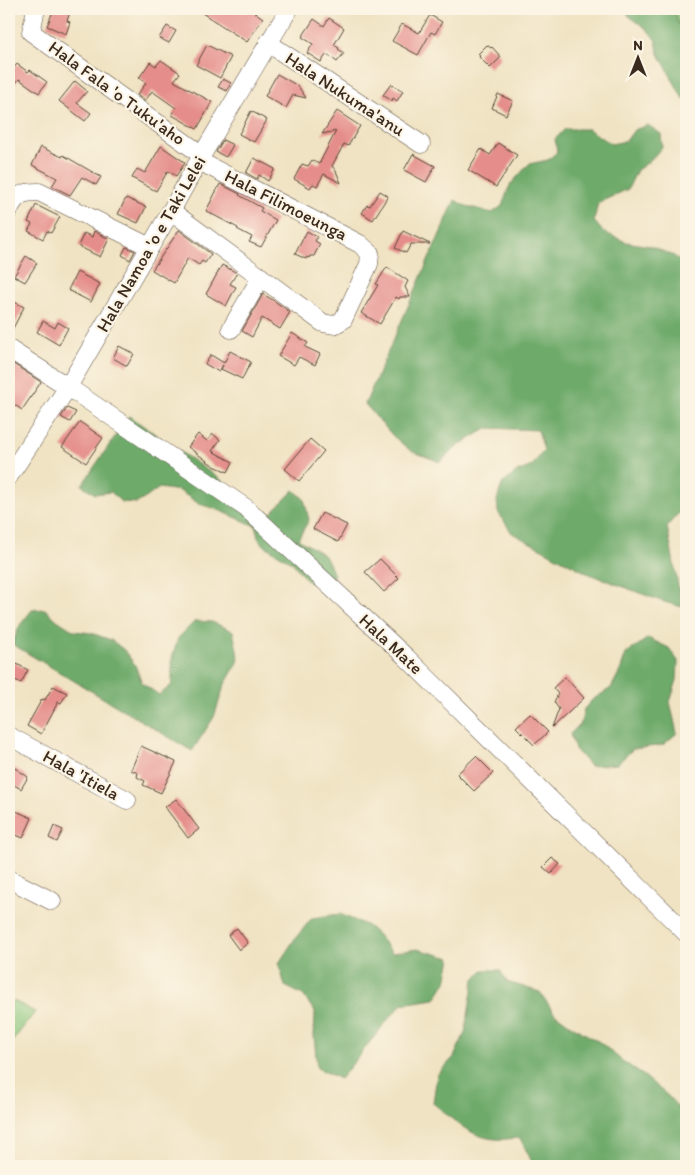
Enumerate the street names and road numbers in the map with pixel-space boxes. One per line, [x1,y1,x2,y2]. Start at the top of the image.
street label: Hala Fala 'o Tuku'aho [44,36,190,150]
street label: Hala Nukuma'anu [281,47,409,141]
street label: Hala Namoa 'o e Taki Lelei [91,152,211,336]
street label: Hala Filimoeunga [221,165,351,245]
street label: Hala Mate [355,609,427,679]
street label: Hala 'Itiela [39,745,123,805]

